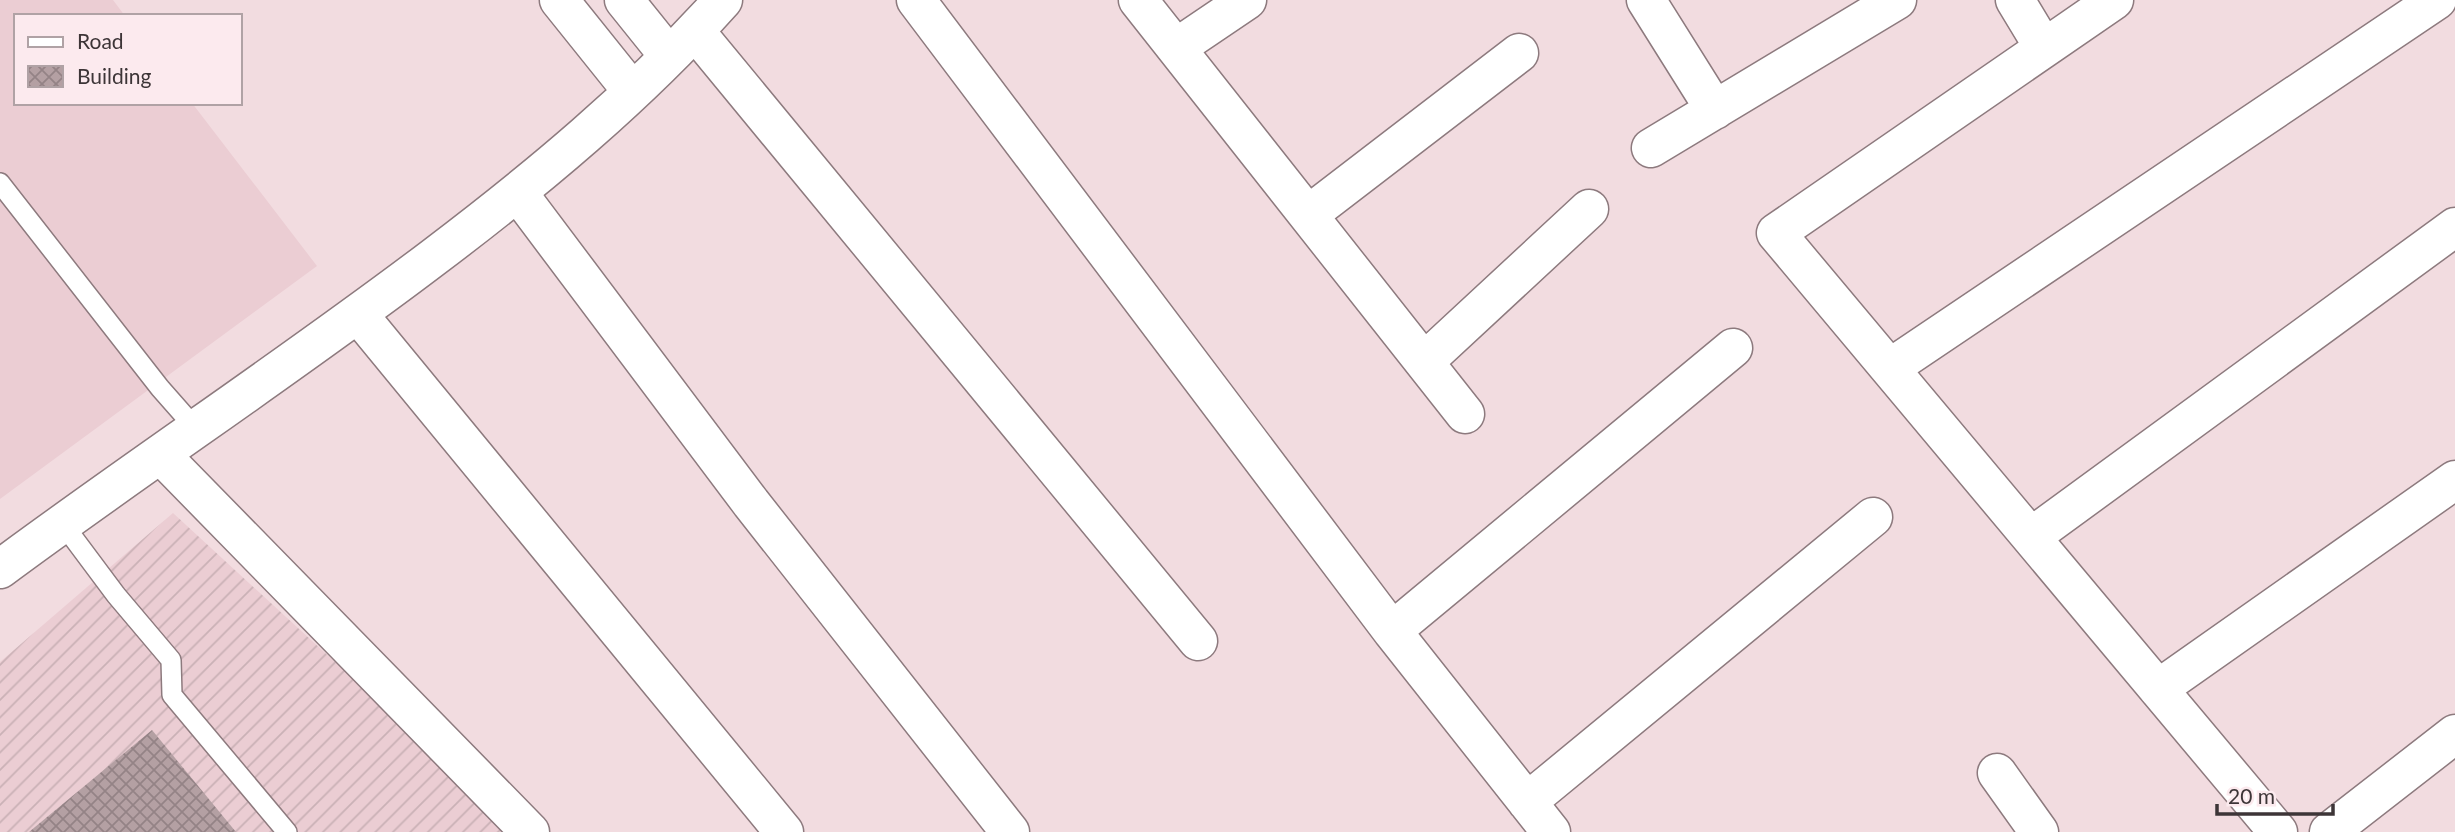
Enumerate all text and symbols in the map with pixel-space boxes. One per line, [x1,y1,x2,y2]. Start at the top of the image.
legend [14,14,242,105]
text: Road [77,28,124,53]
text: Building [77,63,152,88]
scale bar [2217,772,2332,816]
text: 20 m [2228,783,2275,808]

